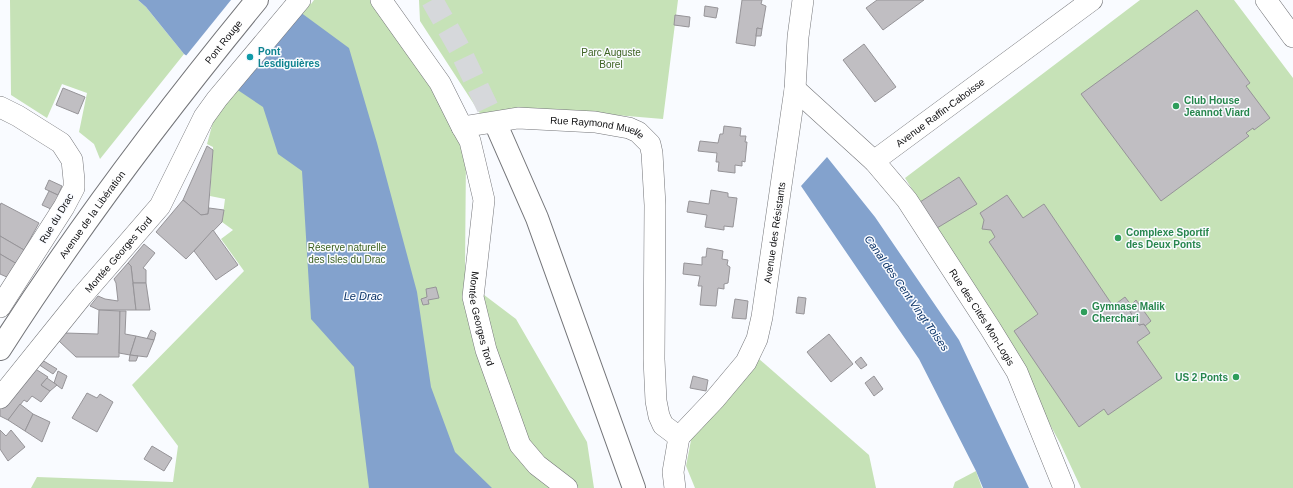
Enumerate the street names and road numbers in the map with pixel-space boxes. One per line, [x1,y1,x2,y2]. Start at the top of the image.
street label: Pont Rouge [203,18,245,66]
street label: Avenue Raffin-Caboisse [894,76,987,149]
street label: Rue Raymond Muelle [550,115,647,141]
street label: Avenue de la Libération [57,169,127,260]
street label: Avenue des Résistants [762,181,787,284]
street label: Rue du Drac [37,191,76,245]
street label: Montée Georges Tord [83,215,154,295]
street label: Rue des Cités Mon-Logis [947,267,1017,367]
street label: Montée Georges Tord [467,271,496,367]

